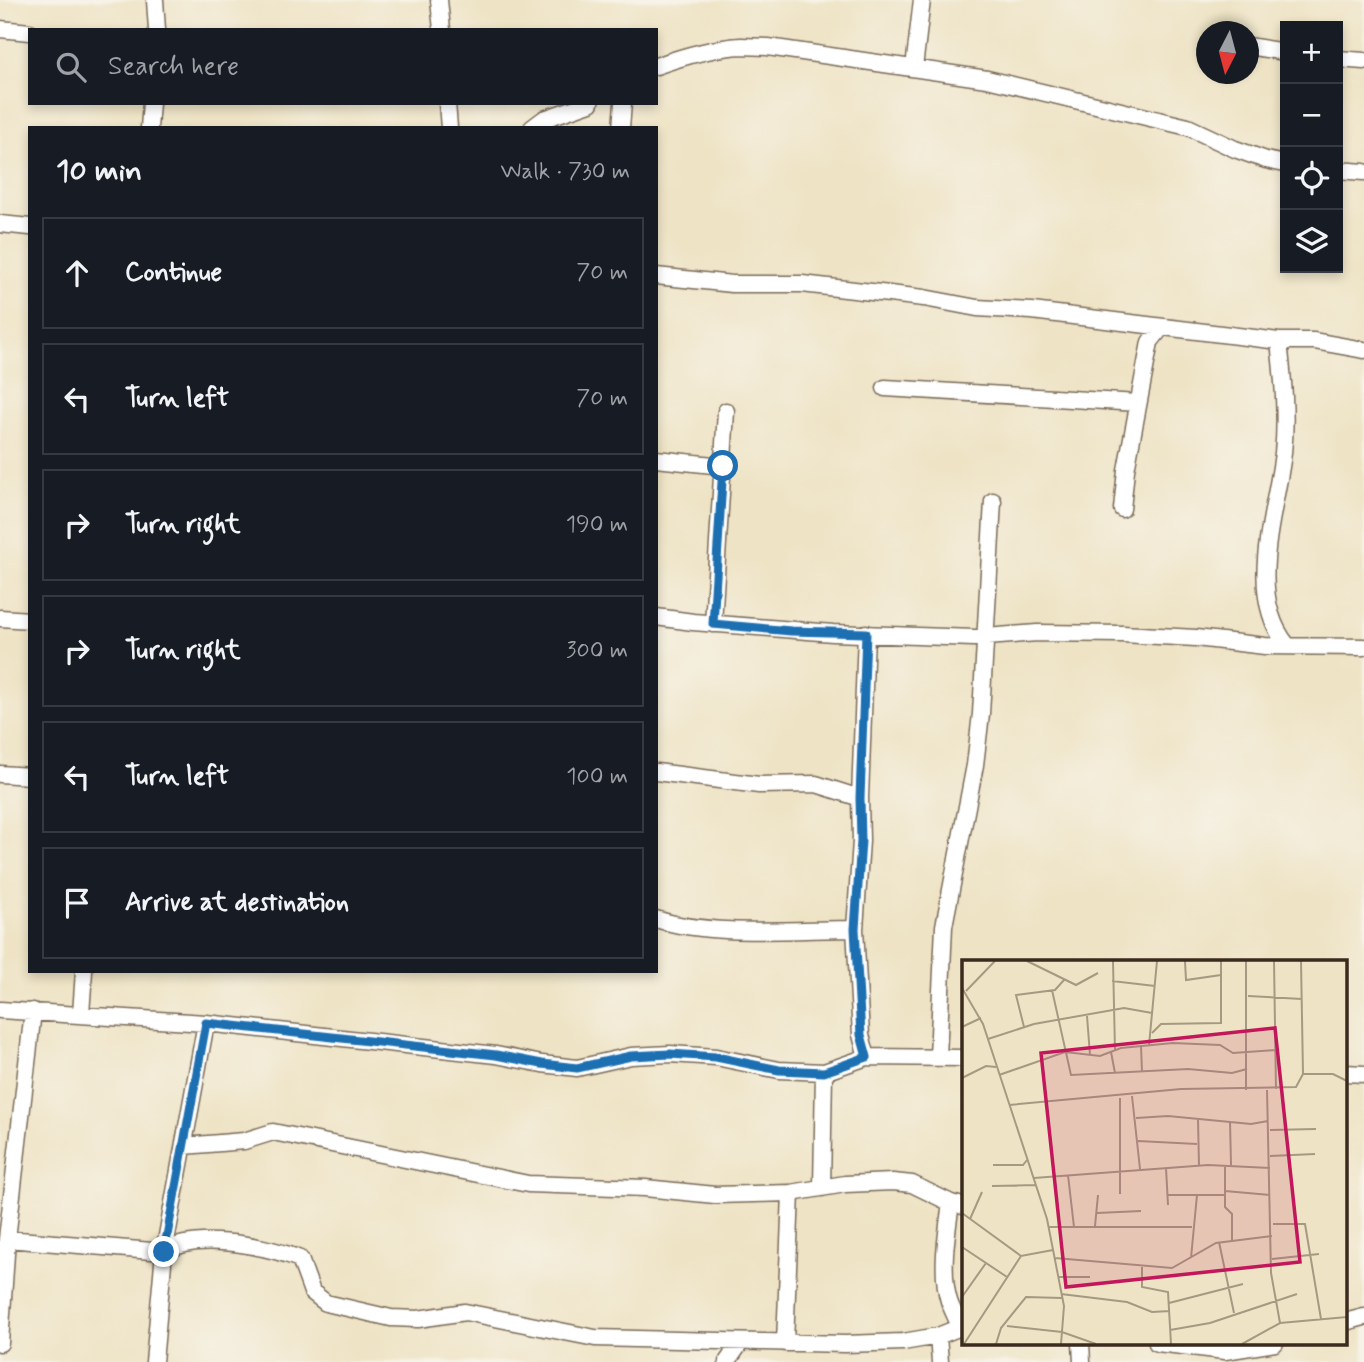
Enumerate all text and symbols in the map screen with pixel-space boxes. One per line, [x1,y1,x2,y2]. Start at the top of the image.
north arrow [1196,21,1259,84]
map controls [1280,21,1343,273]
button: + [1280,21,1343,84]
search box [28,28,658,105]
icon: search [52,48,90,86]
text: Search here [108,50,239,84]
button: − [1280,84,1343,147]
button: locate [1280,147,1343,210]
text: 10 min [56,152,142,191]
text: Walk · 730 m [501,157,630,187]
button: layers [1280,210,1343,273]
icon: ahead [58,254,96,292]
text: Continue [125,256,222,290]
text: 70 m [576,258,628,288]
icon: left [58,380,96,418]
text: Turn left [125,382,229,416]
text: 70 m [576,384,628,414]
route start [707,450,738,481]
icon: right [58,506,96,544]
text: Turn right [125,508,241,542]
text: 190 m [566,510,628,540]
icon: right [58,632,96,670]
text: Turn right [125,634,241,668]
text: 300 m [566,636,628,666]
icon: left [58,758,96,796]
text: Turn left [125,760,229,794]
text: 100 m [566,762,628,792]
icon: arrive [58,884,96,922]
text: Arrive at destination [125,886,349,920]
inset map [962,960,1346,1344]
route end [148,1236,179,1267]

